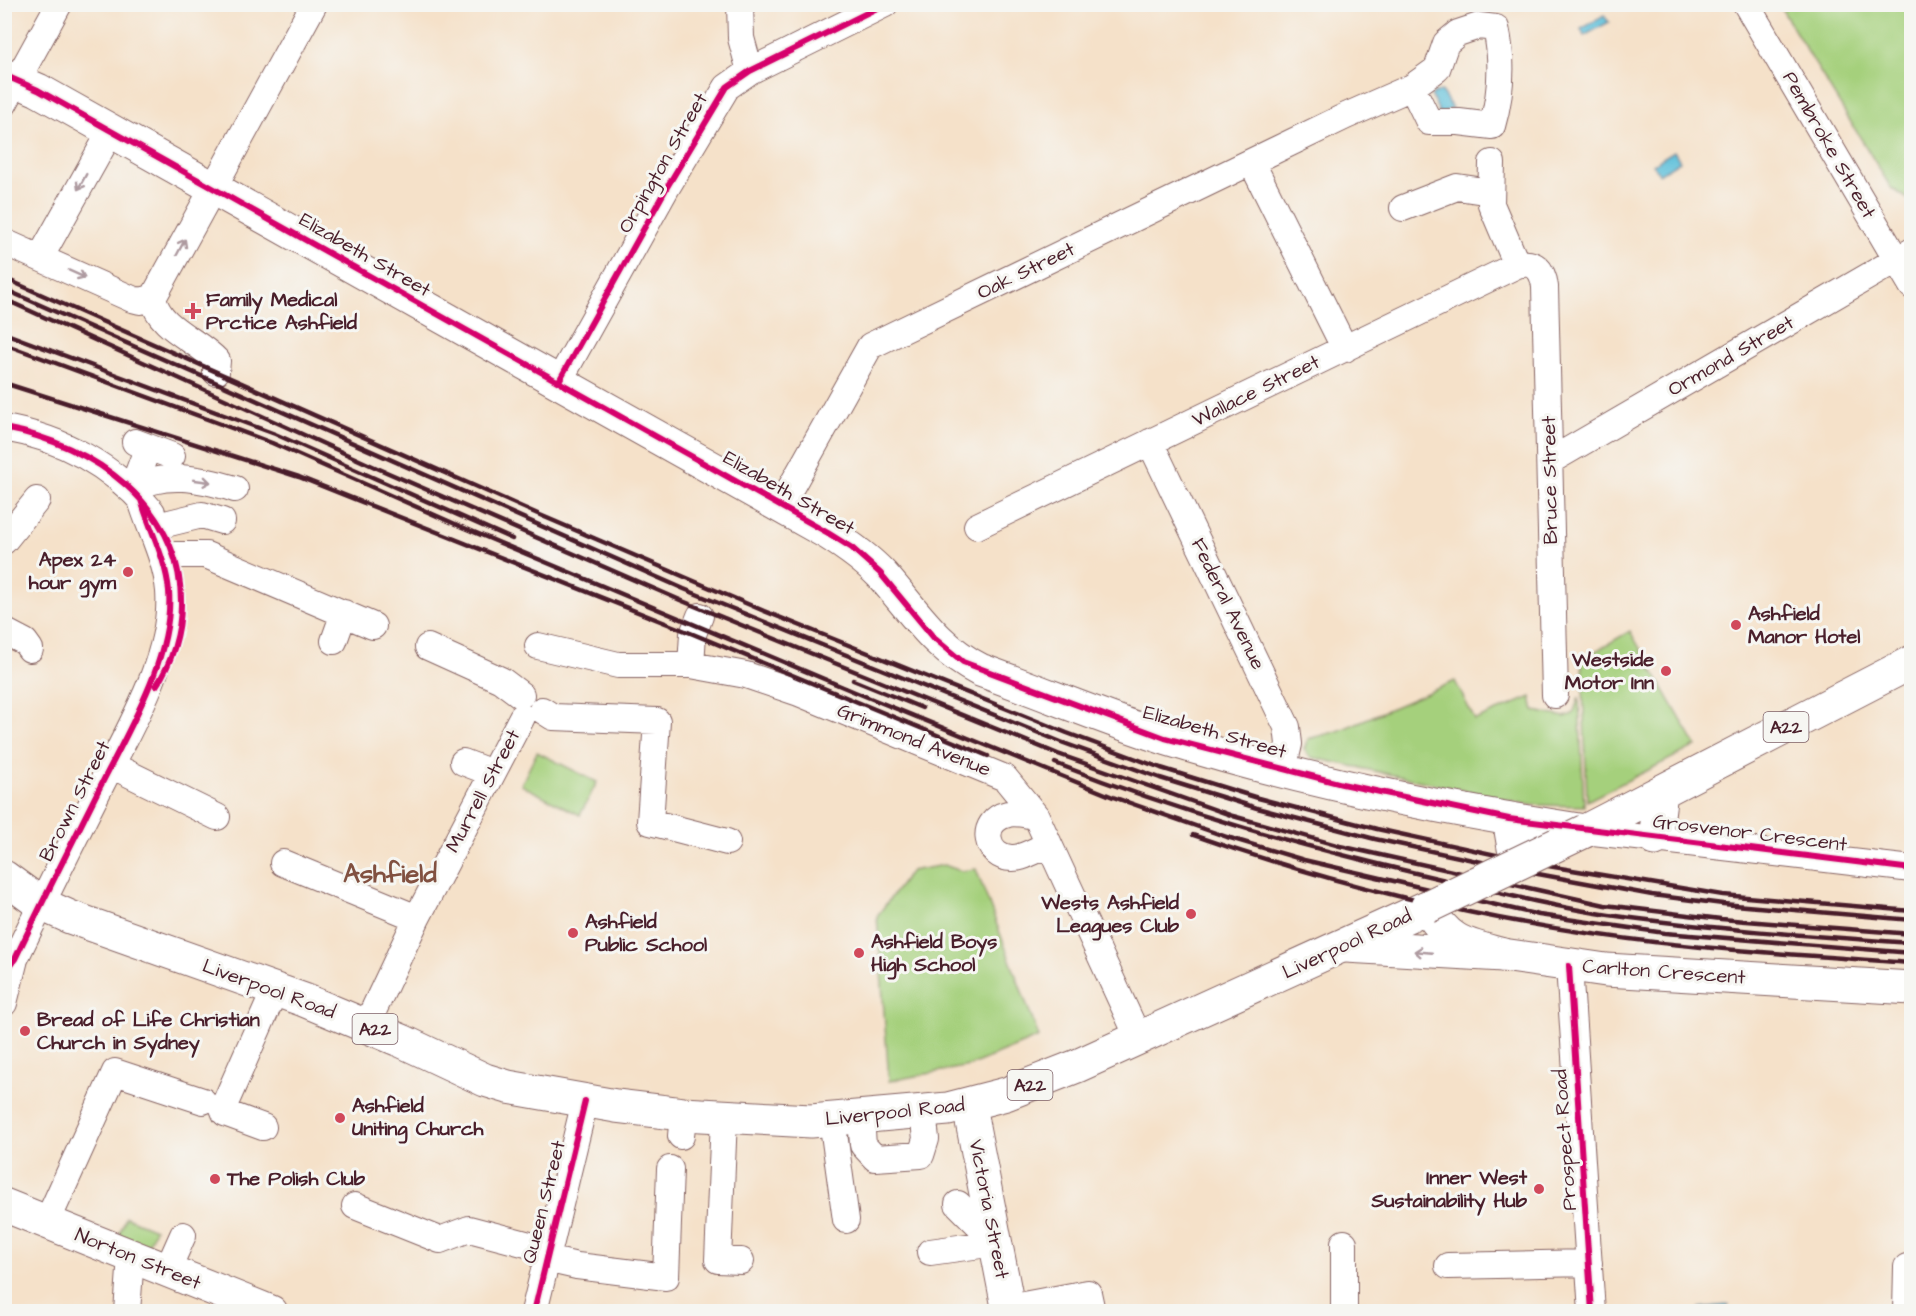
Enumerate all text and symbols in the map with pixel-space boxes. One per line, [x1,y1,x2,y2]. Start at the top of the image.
street label: Pembroke Street [1776,66,1882,224]
street label: Orpington Street [611,88,715,239]
one-way arrow [76,173,88,190]
street label: Elizabeth Street [294,206,436,304]
street label: Oak Street [972,235,1080,307]
one-way arrow [175,239,187,256]
one-way arrow [68,270,86,281]
place label: Family Medical Prctice Ashfield [206,286,358,337]
marker: Family Medical Prctice Ashfield [184,302,202,320]
street label: Ormond Street [1663,309,1799,403]
street label: Wallace Street [1188,348,1324,434]
street label: Bruce Street [1535,415,1565,545]
street label: Elizabeth Street [718,444,860,542]
one-way arrow [191,476,211,487]
street label: Federal Avenue [1184,534,1272,675]
place label: Apex 24 hour gym [29,546,116,598]
marker: Apex 24 hour gym [121,565,135,579]
place label: Ashfield Manor Hotel [1748,600,1860,651]
marker: Ashfield Manor Hotel [1729,618,1743,632]
place label: Westside Motor Inn [1565,646,1654,697]
marker: Westside Motor Inn [1659,664,1673,678]
street label: Grimmond Avenue [833,696,995,784]
street label: Elizabeth Street [1140,698,1290,766]
road number: A22 [1764,712,1808,742]
street label: Murrell Street [439,725,527,857]
street label: Brown Street [32,736,118,866]
street label: Grosvenor Crescent [1651,807,1849,859]
district label: Ashfield [343,856,437,892]
place label: Wests Ashfield Leagues Club [1040,889,1180,941]
street label: Liverpool Road [1278,902,1416,986]
marker: Wests Ashfield Leagues Club [1184,907,1198,921]
place label: Ashfield Public School [585,908,707,959]
marker: Ashfield Public School [566,926,580,940]
place label: Ashfield Boys High School [871,928,997,980]
marker: Ashfield Boys High School [852,946,866,960]
one-way arrow [1414,946,1434,957]
street label: Liverpool Road [199,952,339,1026]
street label: Carlton Crescent [1581,952,1747,992]
place label: Bread of Life Christian Church in Sydney [37,1006,260,1058]
road number: A22 [352,1014,398,1044]
marker: Bread of Life Christian Church in Sydney [18,1024,32,1038]
street label: Prospect Road [1546,1068,1584,1212]
road number: A22 [1008,1070,1052,1100]
street label: Liverpool Road [824,1091,966,1133]
place label: Ashfield Uniting Church [352,1092,485,1144]
marker: Ashfield Uniting Church [333,1111,347,1125]
street label: Victoria Street [962,1137,1016,1281]
street label: Queen Street [515,1138,573,1266]
place label: Inner West Sustainability Hub [1370,1164,1528,1216]
place label: The Polish Club [226,1165,366,1193]
marker: The Polish Club [208,1172,222,1186]
marker: Inner West Sustainability Hub [1532,1182,1546,1196]
street label: Norton Street [71,1221,205,1297]

